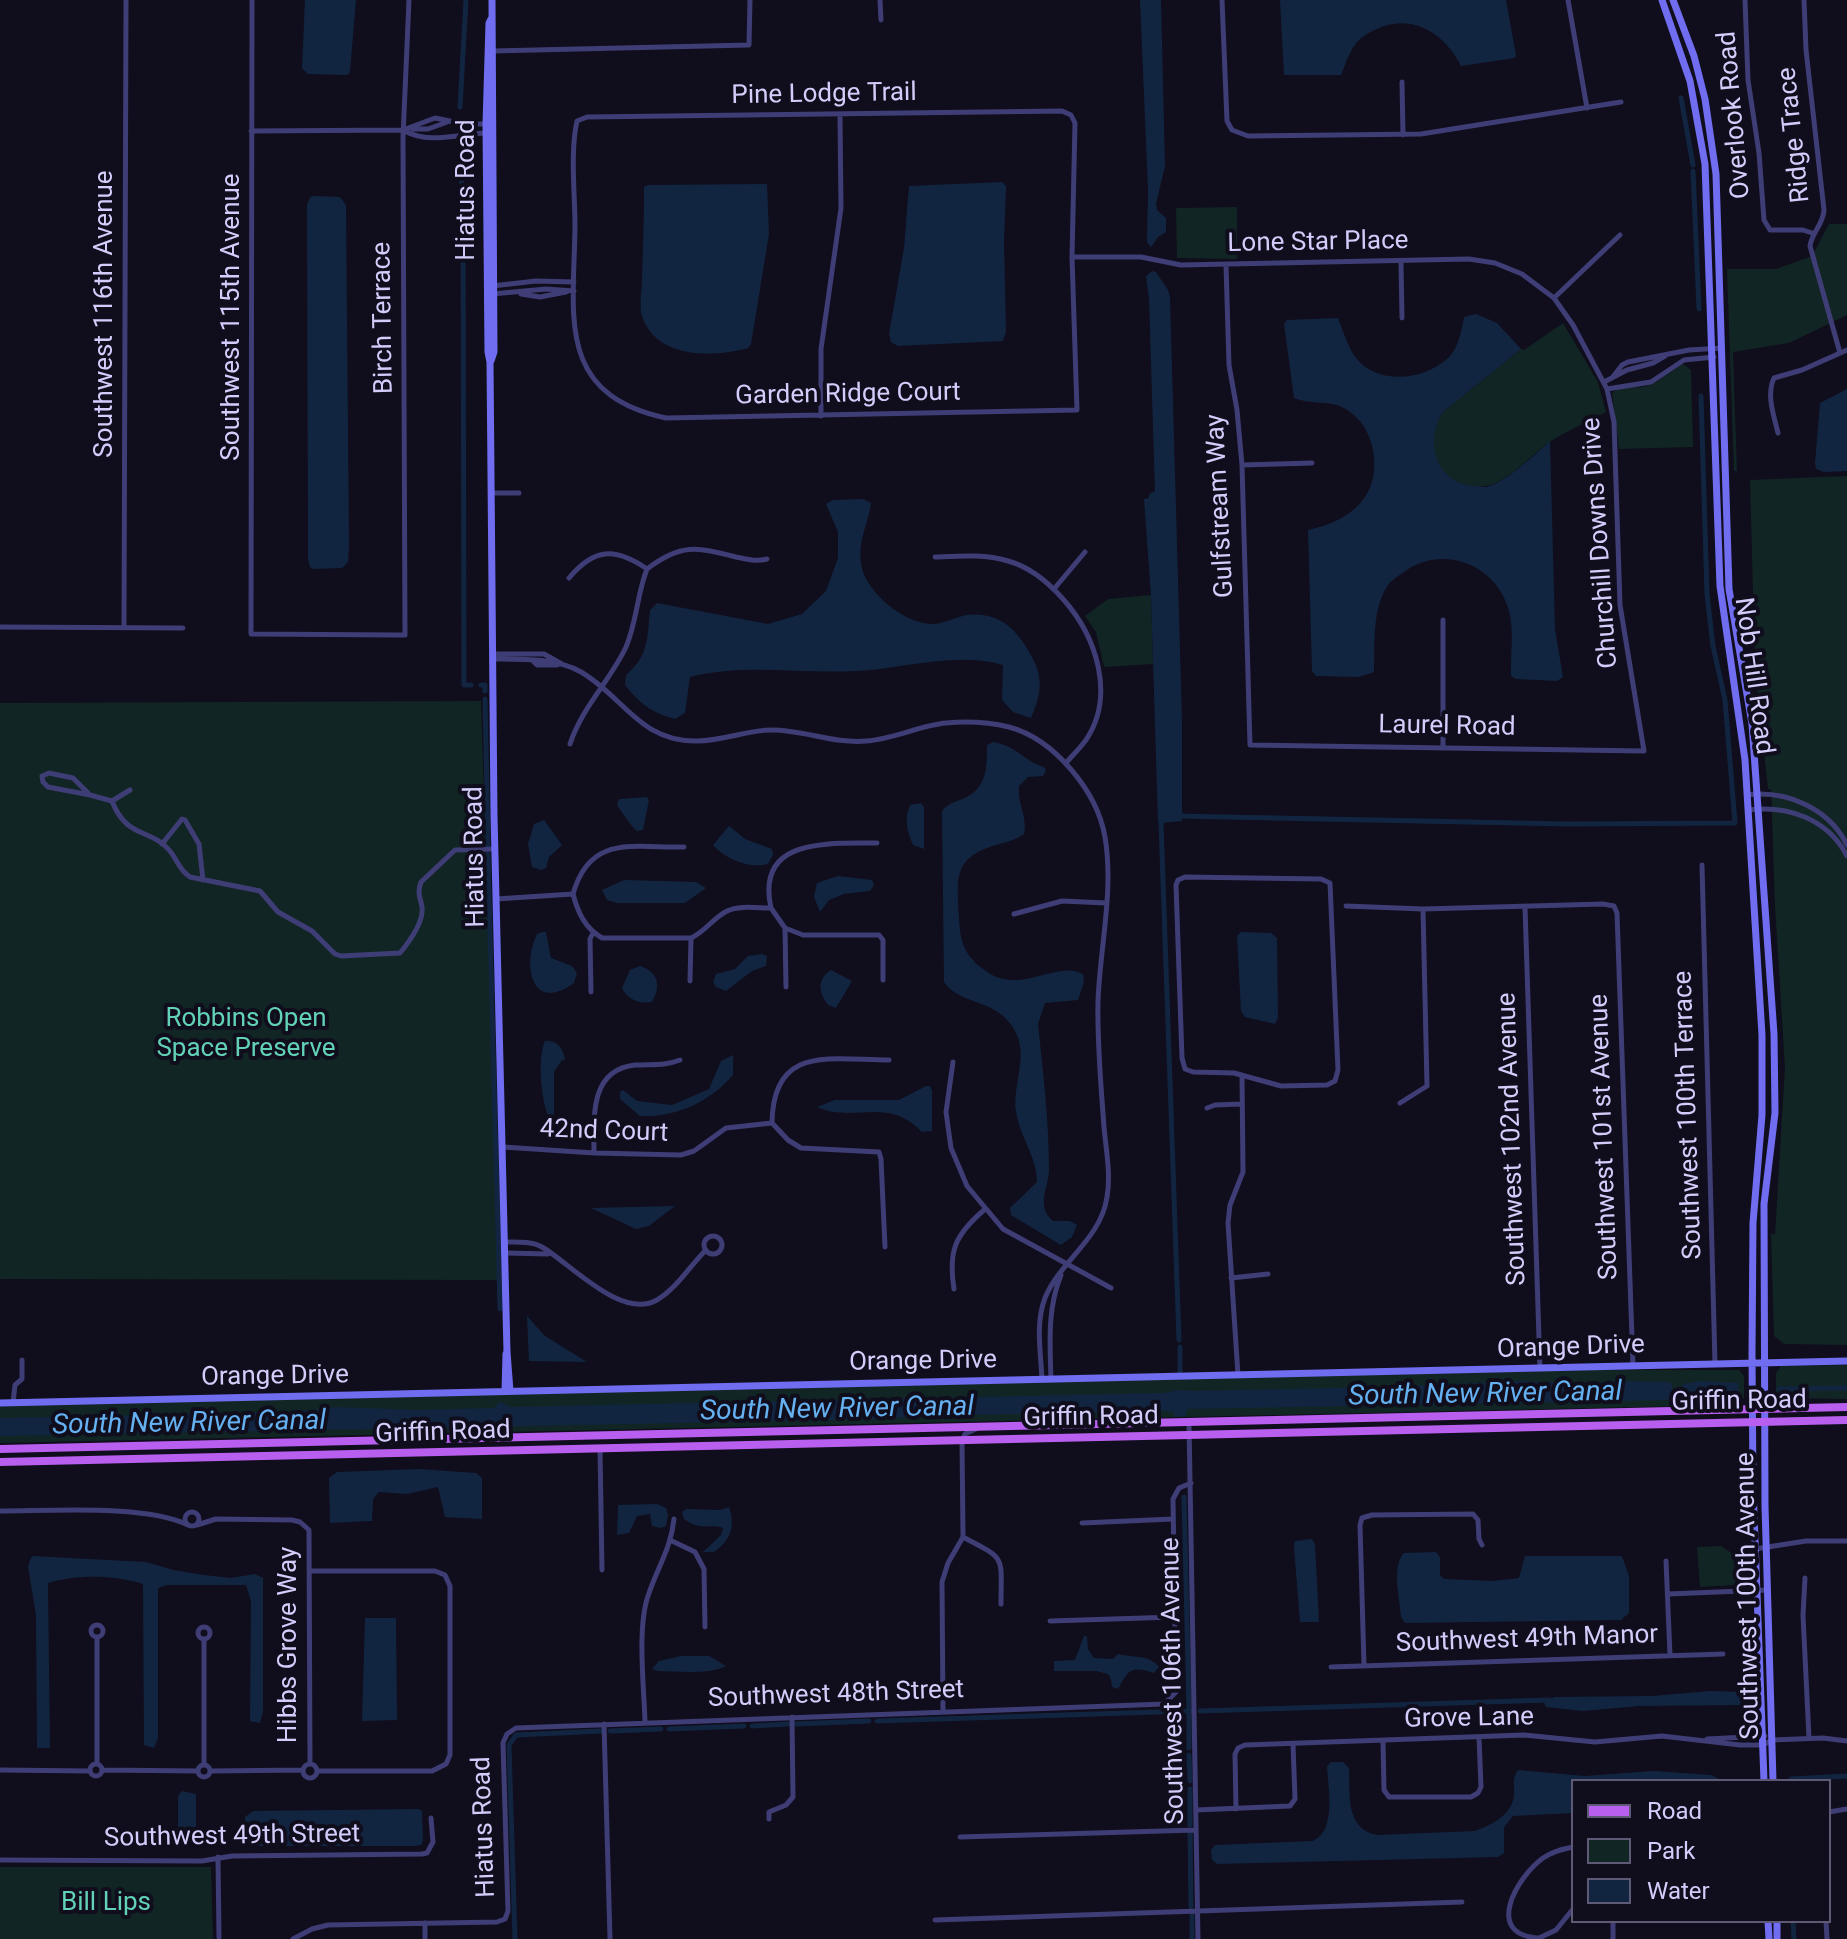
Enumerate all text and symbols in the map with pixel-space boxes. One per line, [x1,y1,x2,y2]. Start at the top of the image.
street label: Overlook Road [1712,30,1758,200]
street label: Ridge Trace [1772,66,1818,204]
street label: Pine Lodge Trail [731,78,917,112]
street label: Hiatus Road [451,119,483,261]
street label: Southwest 116th Avenue [89,170,121,458]
street label: Southwest 115th Avenue [216,173,248,461]
street label: Lone Star Place [1227,226,1409,260]
street label: Birch Terrace [367,242,401,394]
street label: Garden Ridge Court [735,377,961,413]
street label: Gulfstream Way [1201,413,1241,599]
street label: Churchill Downs Drive [1577,416,1625,670]
street label: Nob Hill Road [1727,596,1779,756]
street label: Laurel Road [1378,710,1516,744]
street label: Hiatus Road [459,786,493,928]
street label: Southwest 100th Terrace [1668,970,1710,1260]
street label: Southwest 102nd Avenue [1492,992,1534,1286]
street label: Southwest 101st Avenue [1584,993,1626,1281]
park label: Robbins Open Space Preserve [156,1003,336,1064]
street label: 42nd Court [539,1114,669,1150]
street label: Orange Drive [1497,1330,1645,1366]
street label: Orange Drive [849,1345,997,1379]
street label: Orange Drive [201,1360,349,1394]
water label: South New River Canal [1348,1376,1622,1414]
street label: Griffin Road [1671,1385,1807,1419]
water label: South New River Canal [700,1391,974,1429]
street label: Griffin Road [1023,1401,1159,1435]
water label: South New River Canal [52,1405,326,1443]
street label: Griffin Road [375,1415,511,1451]
street label: Southwest 100th Avenue [1731,1452,1767,1740]
street label: Southwest 106th Avenue [1156,1537,1192,1825]
street label: Hibbs Grove Way [273,1547,305,1743]
street label: Southwest 49th Manor [1395,1620,1659,1660]
street label: Southwest 48th Street [707,1675,965,1715]
street label: Grove Lane [1404,1702,1534,1736]
street label: Hiatus Road [467,1756,503,1898]
legend [1571,1779,1831,1923]
text: Road [1647,1797,1702,1825]
street label: Southwest 49th Street [104,1819,360,1855]
text: Park [1647,1837,1695,1865]
text: Water [1647,1877,1710,1905]
park label: Bill Lips [61,1887,151,1919]

